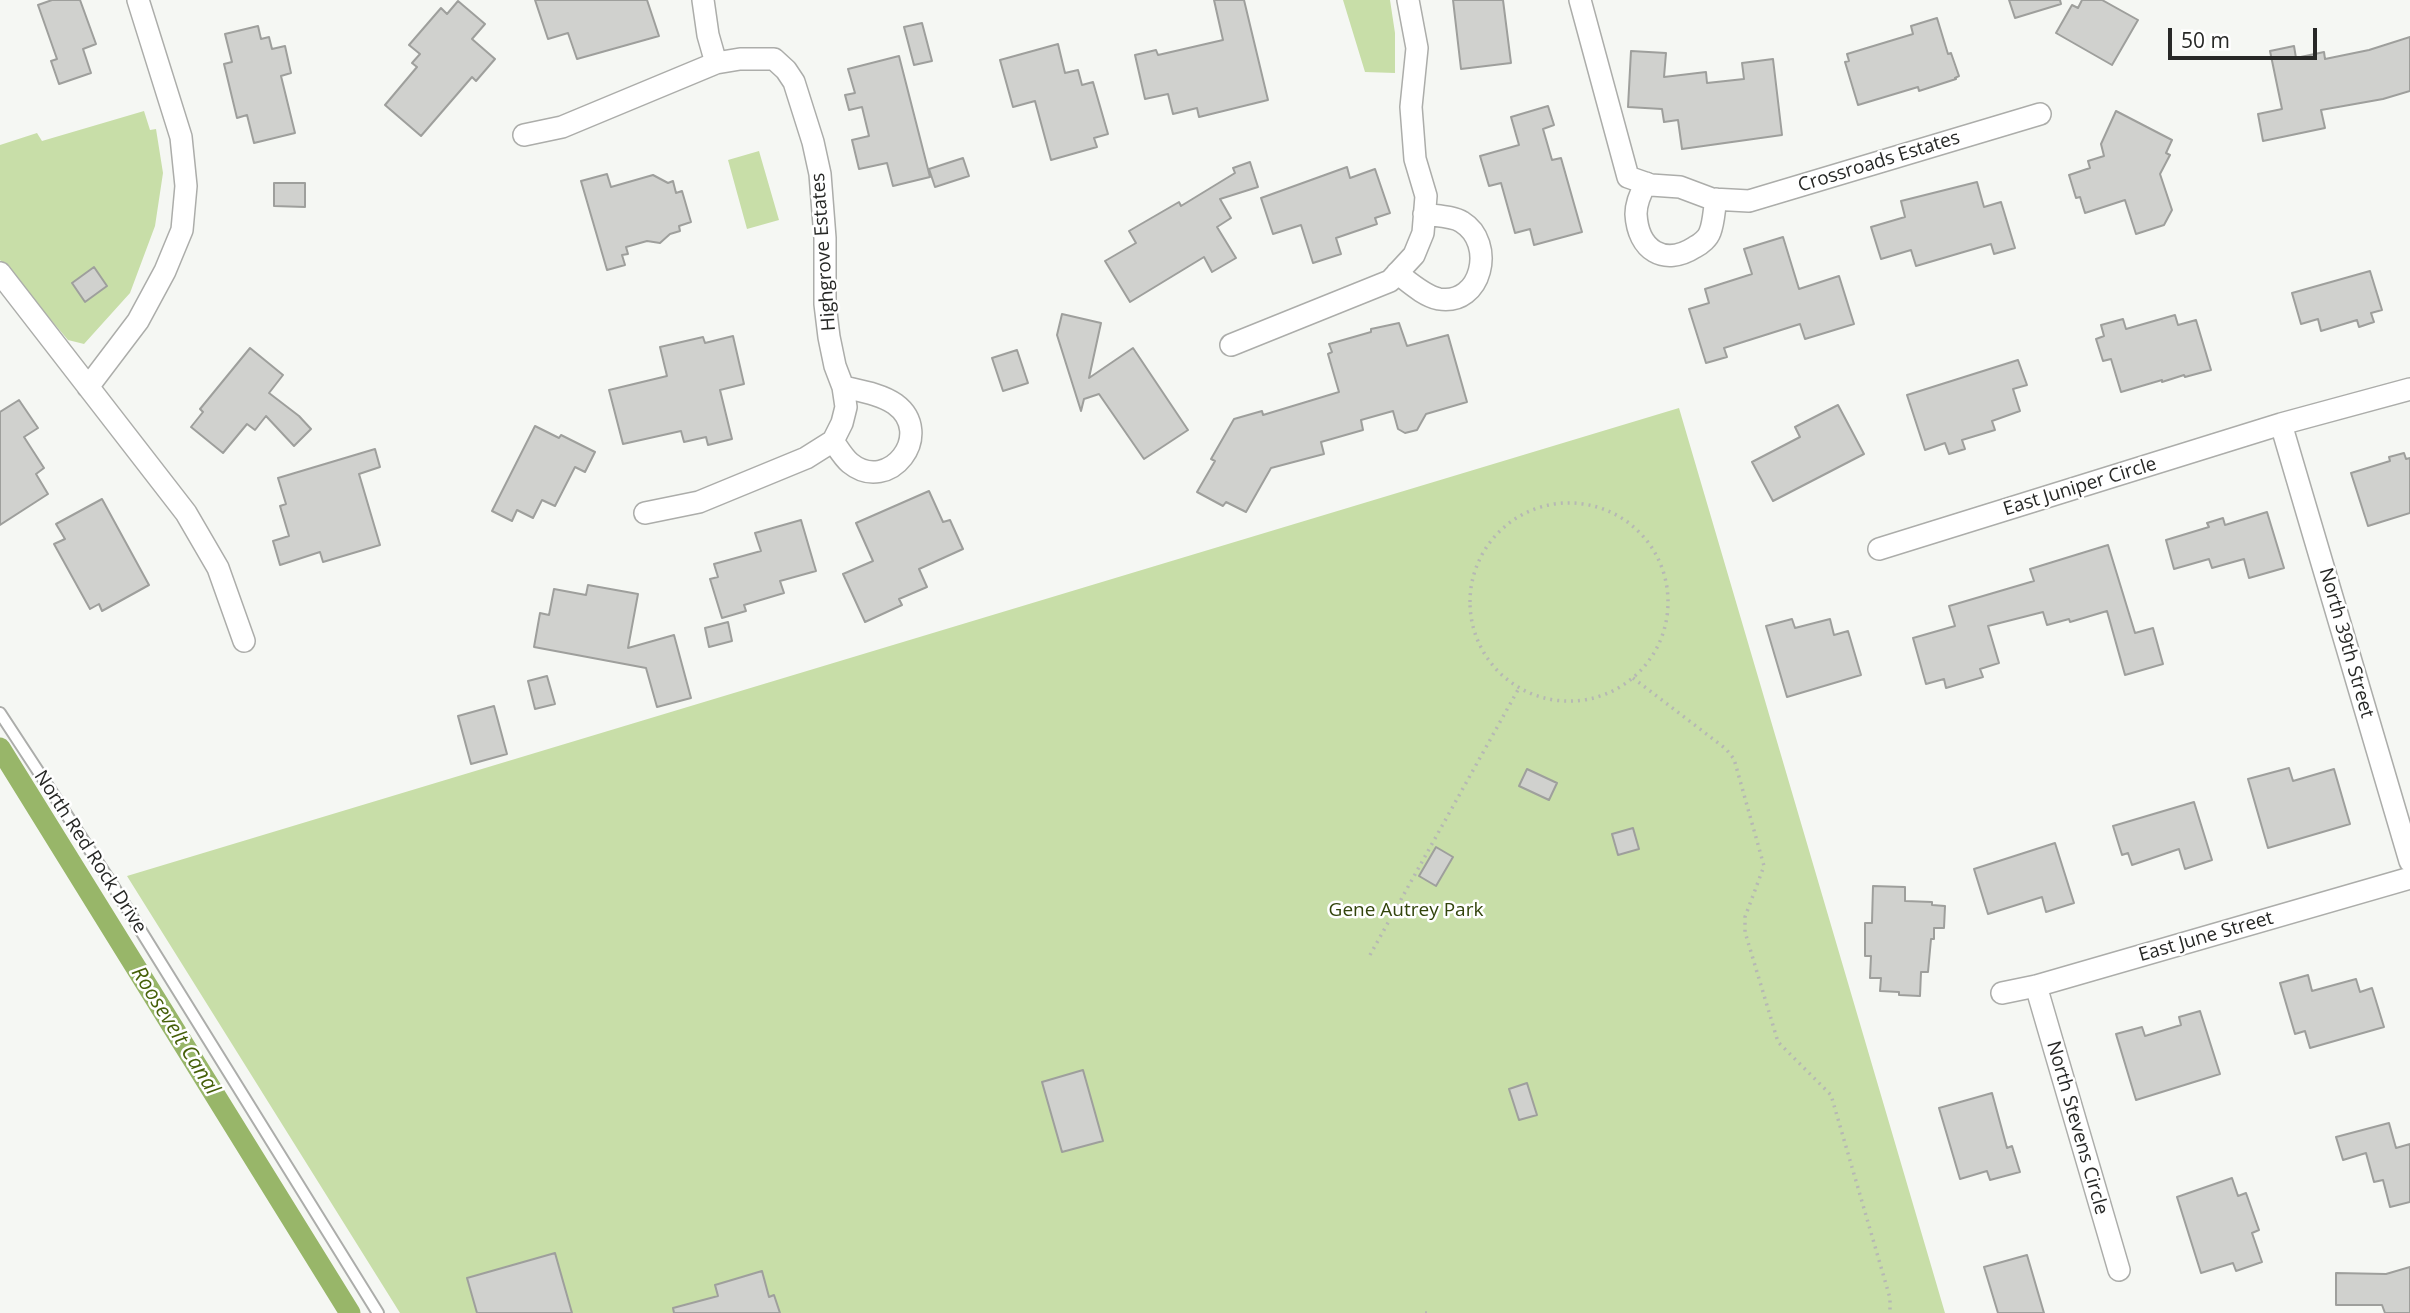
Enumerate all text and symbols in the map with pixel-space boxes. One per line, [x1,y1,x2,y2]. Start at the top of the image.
scale bar [2172,14,2321,58]
text: 50 m [2181,26,2230,54]
street label: Crossroads Estates [1795,127,1963,197]
street label: Highgrove Estates [807,172,841,332]
street label: East Juniper Circle [2001,453,2159,521]
street label: North 39th Street [2314,565,2378,721]
street label: North Red Rock Drive [29,766,151,938]
park label: Gene Autrey Park [1329,900,1483,922]
street label: East June Street [2136,907,2276,967]
water label: Roosevelt Canal [126,962,224,1100]
street label: North Stevens Circle [2041,1039,2113,1217]

